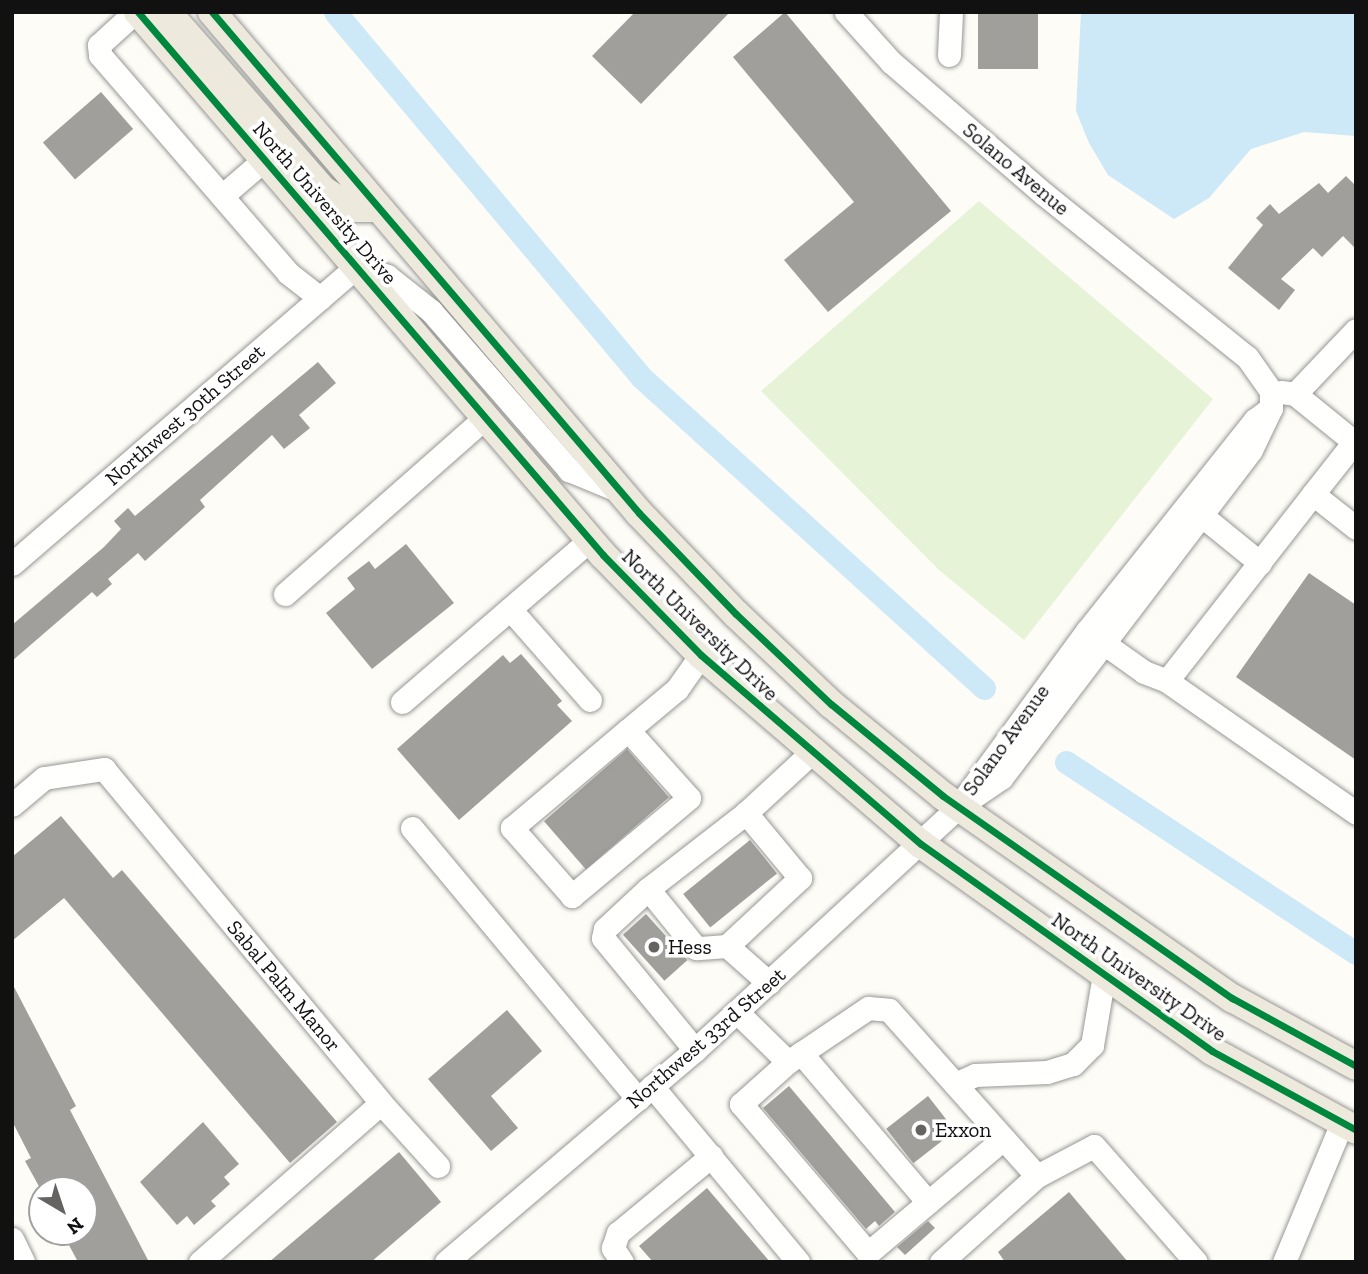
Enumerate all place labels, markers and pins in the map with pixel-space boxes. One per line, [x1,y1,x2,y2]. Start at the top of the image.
place label: Hess [668,934,712,960]
marker: Hess [646,939,662,955]
place label: Exxon [935,1117,991,1143]
marker: Exxon [913,1122,929,1138]

